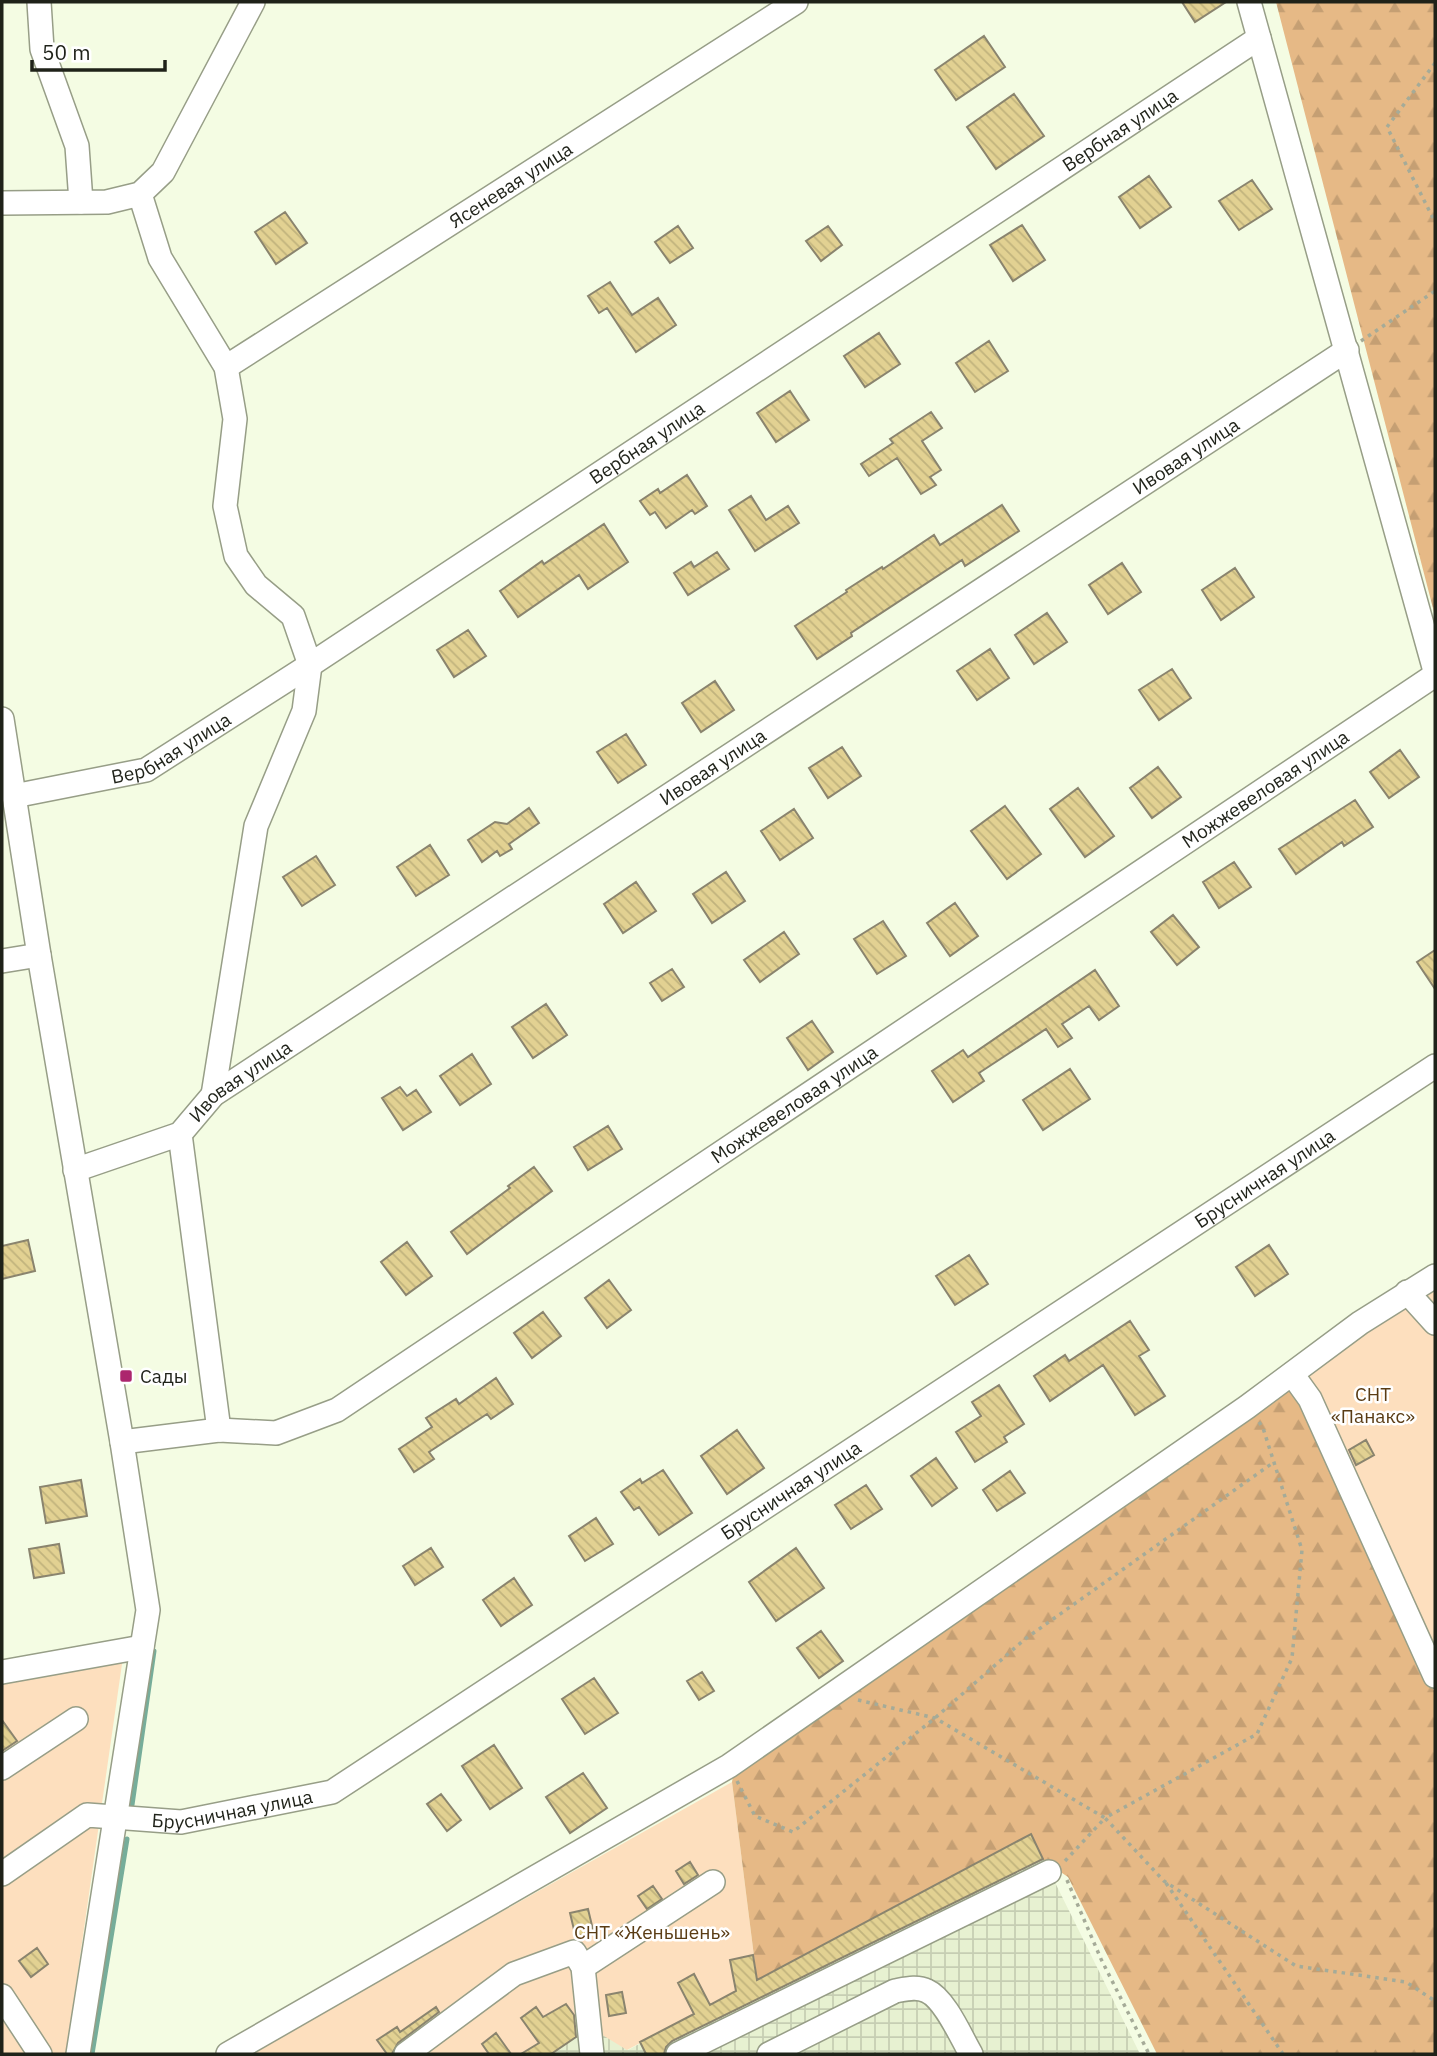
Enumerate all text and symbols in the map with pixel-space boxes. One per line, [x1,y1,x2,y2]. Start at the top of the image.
scale bar [32,28,164,72]
text: 50 m [42,38,91,66]
street label: Вербная улица [1058,83,1182,177]
street label: Ясеневая улица [445,136,577,233]
street label: Вербная улица [585,396,709,489]
street label: Ивовая улица [1128,412,1244,500]
street label: Вербная улица [109,707,235,789]
street label: Ивовая улица [655,723,771,810]
street label: Можжевеловая улица [1177,724,1353,853]
street label: Ивовая улица [184,1035,296,1127]
street label: Можжевеловая улица [706,1040,882,1168]
street label: Брусничная улица [1190,1123,1339,1233]
place label: Сады [140,1364,187,1388]
marker: Сады [118,1368,134,1384]
park label: СНТ «Панакс» [1331,1382,1415,1428]
street label: Брусничная улица [716,1435,866,1545]
street label: Брусничная улица [151,1784,315,1834]
park label: СНТ «Женьшень» [574,1920,730,1944]

